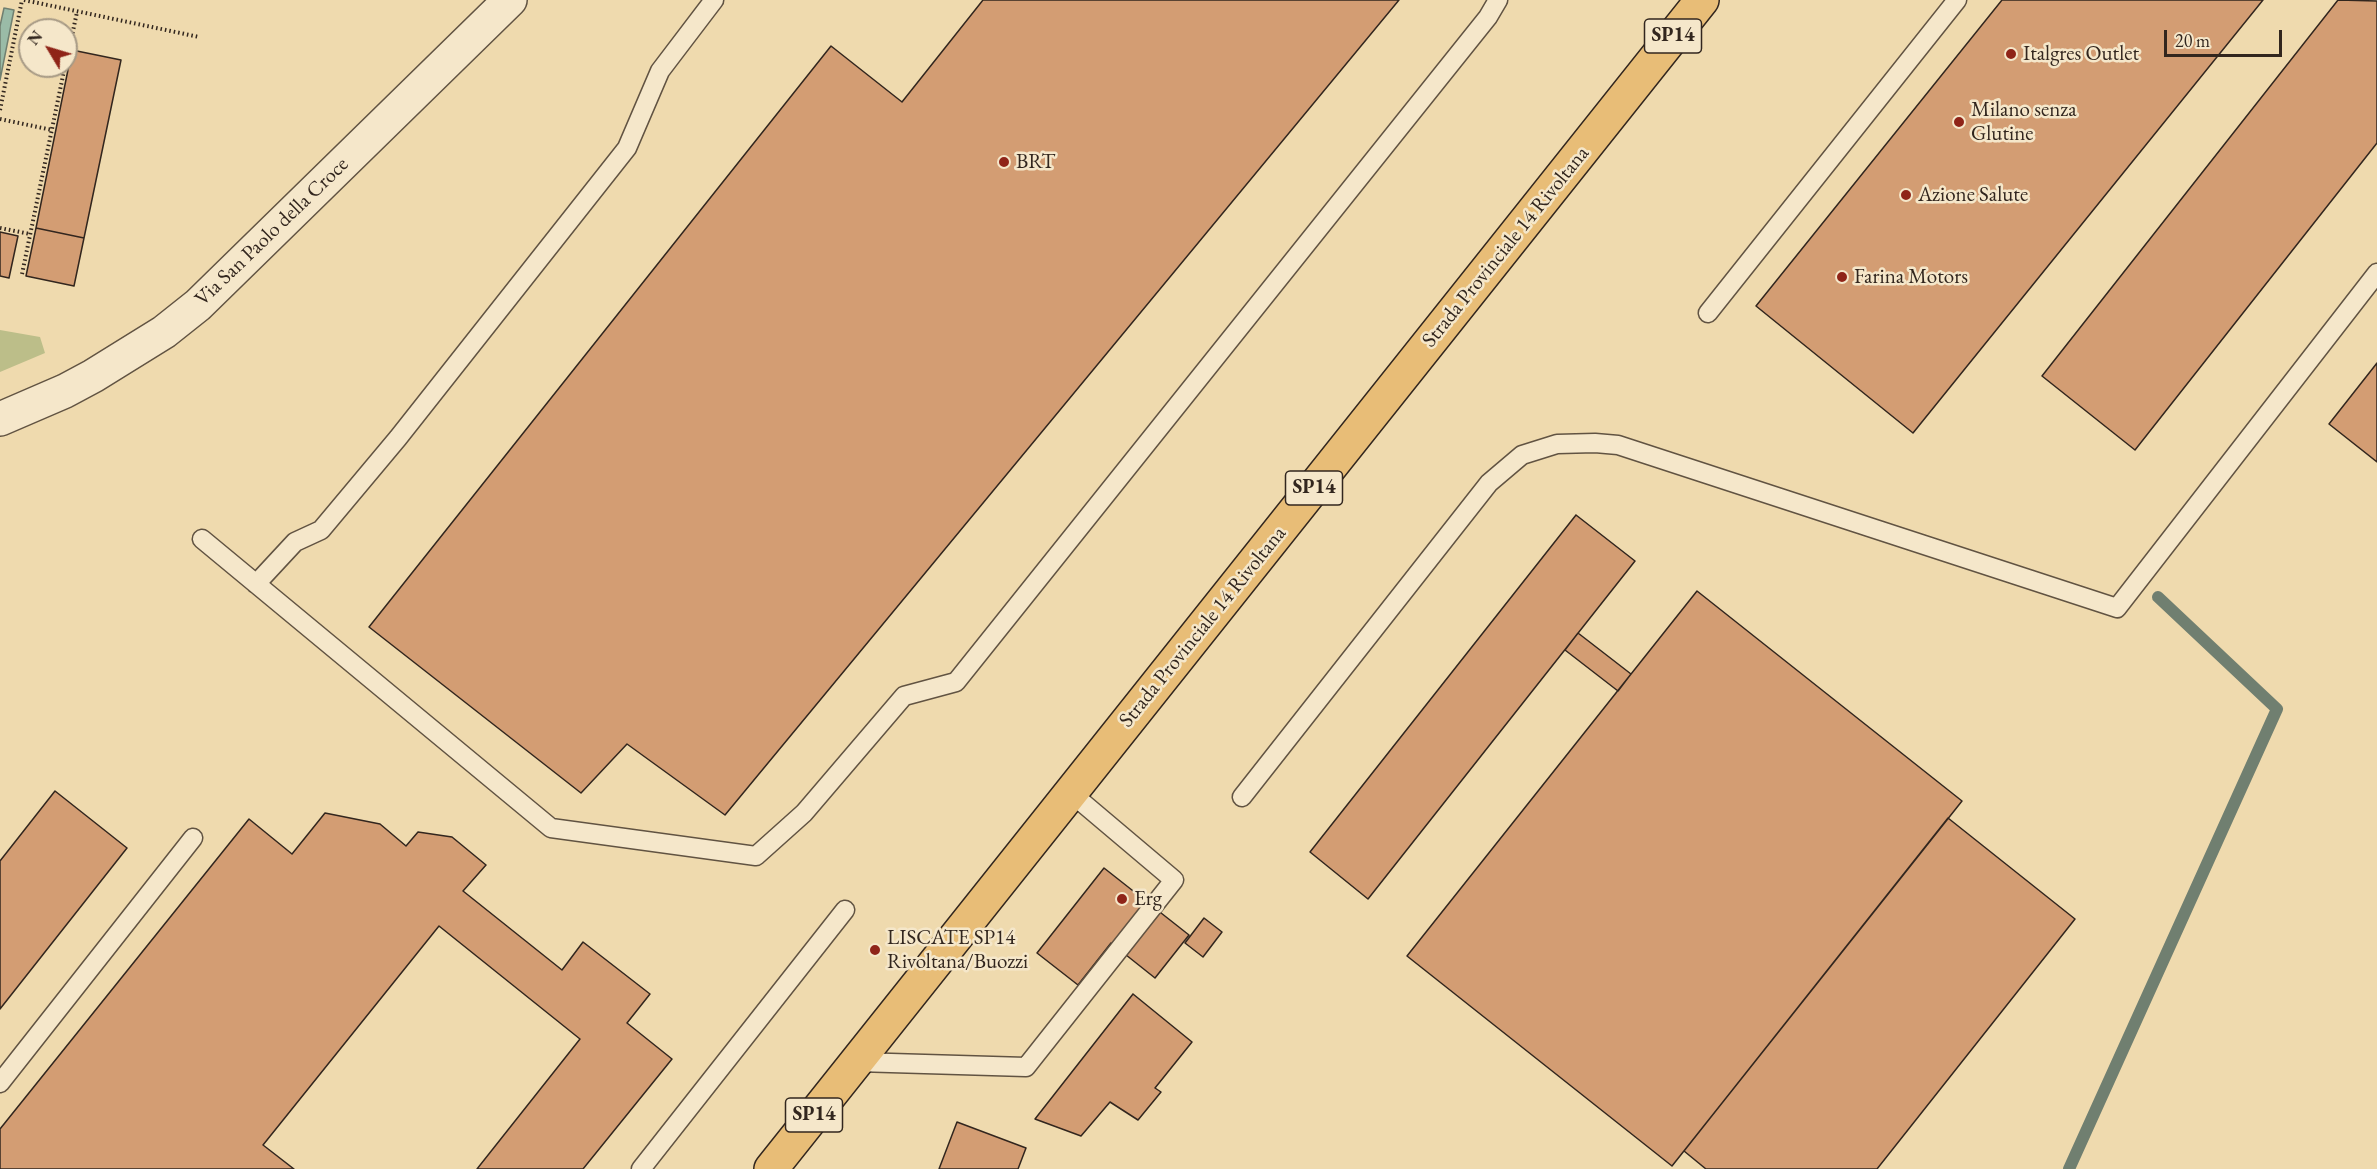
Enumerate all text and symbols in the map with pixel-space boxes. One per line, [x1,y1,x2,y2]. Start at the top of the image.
north arrow [18,18,78,78]
scale bar [2167,18,2286,56]
road number: SP14 [1644,19,1702,53]
text: N [23,26,47,49]
text: 20 m [2175,29,2210,52]
place label: Italgres Outlet [2023,41,2139,67]
marker: Italgres Outlet [2004,47,2018,61]
place label: Milano senza Glutine [1971,97,2077,147]
marker: Milano senza Glutine [1952,115,1966,129]
street label: Strada Provinciale 14 Rivoltana [1417,141,1595,353]
place label: BRT [1016,149,1055,175]
street label: Via San Paolo della Croce [190,152,354,312]
marker: BRT [997,155,1011,169]
place label: Azione Salute [1918,182,2028,208]
marker: Azione Salute [1899,188,1913,202]
place label: Farina Motors [1854,264,1968,290]
marker: Farina Motors [1835,270,1849,284]
road number: SP14 [1286,471,1342,505]
street label: Strada Provinciale 14 Rivoltana [1114,521,1292,733]
place label: Erg [1134,886,1162,912]
marker: Erg [1115,892,1129,906]
place label: LISCATE SP14 Rivoltana/Buozzi [887,925,1028,975]
marker: LISCATE SP14 Rivoltana/Buozzi [868,943,882,957]
road number: SP14 [786,1098,842,1132]

